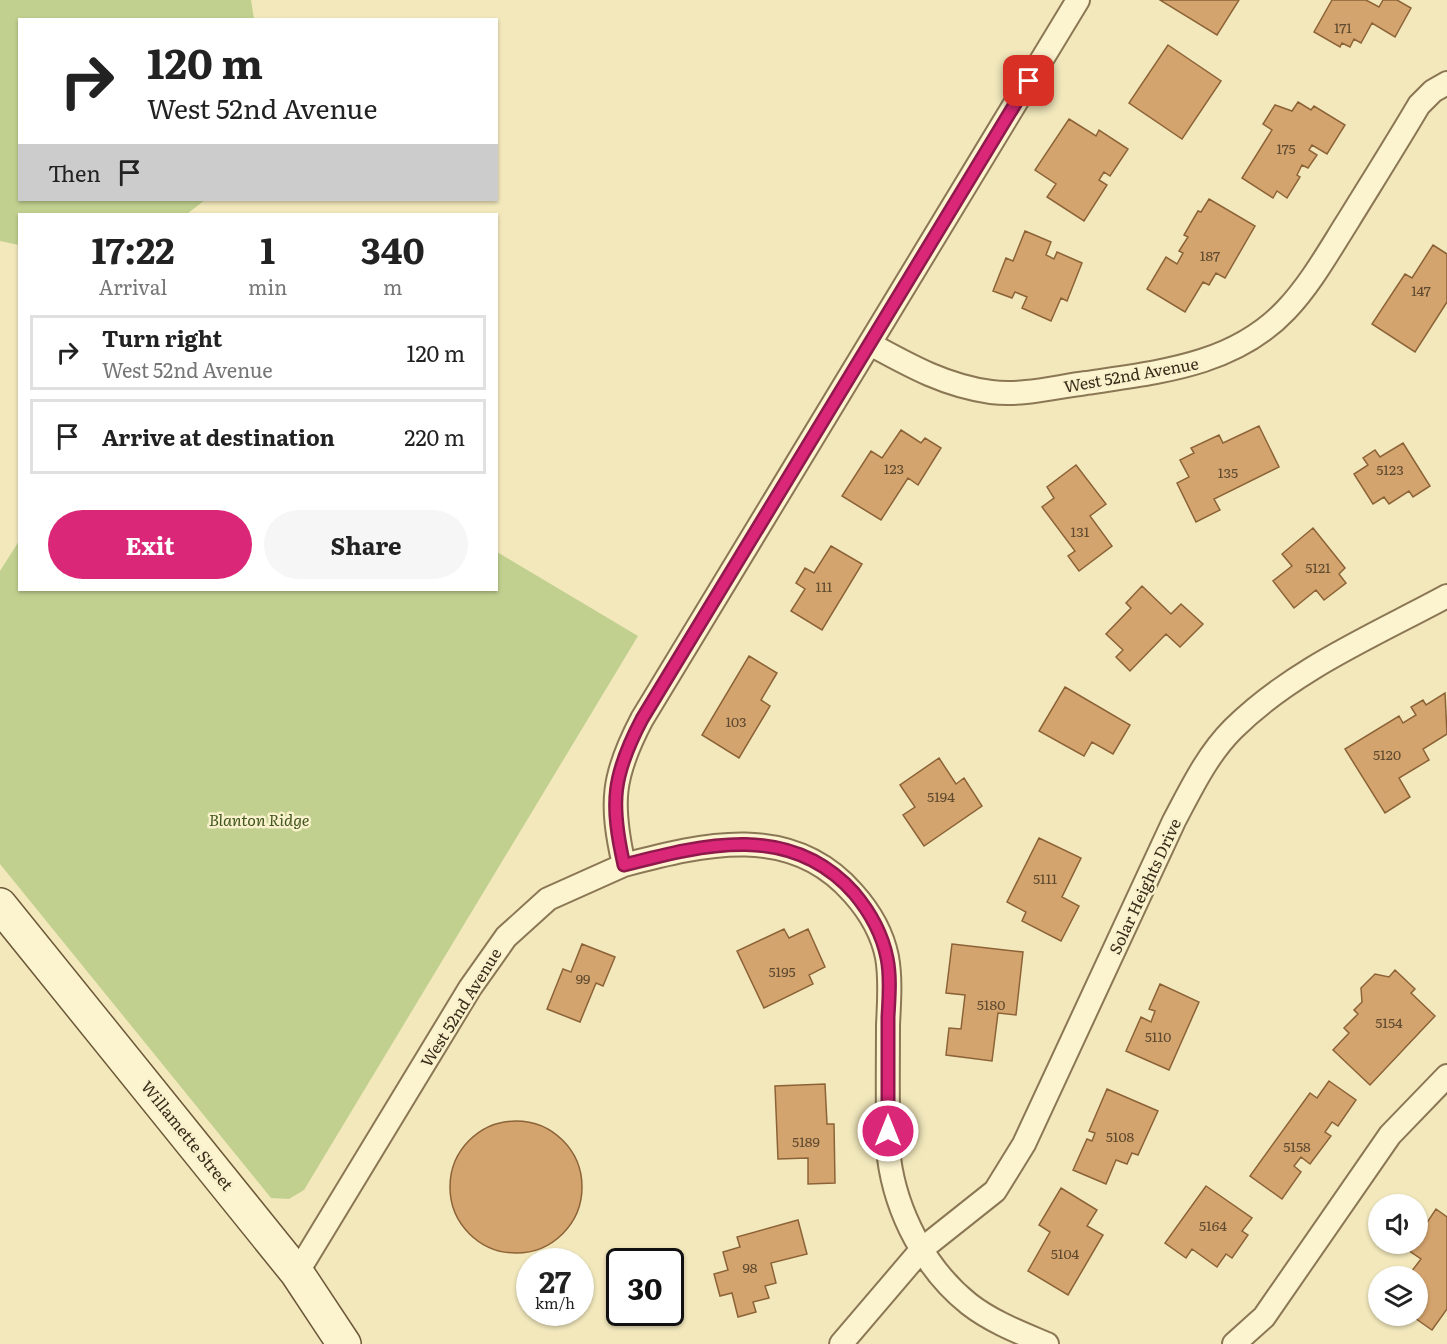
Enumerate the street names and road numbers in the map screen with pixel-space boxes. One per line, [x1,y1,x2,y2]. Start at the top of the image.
street label: West 52nd Avenue [1062,350,1200,398]
street label: Solar Heights Drive [1102,814,1186,958]
street label: West 52nd Avenue [414,943,506,1071]
street label: Willamette Street [136,1075,240,1196]

